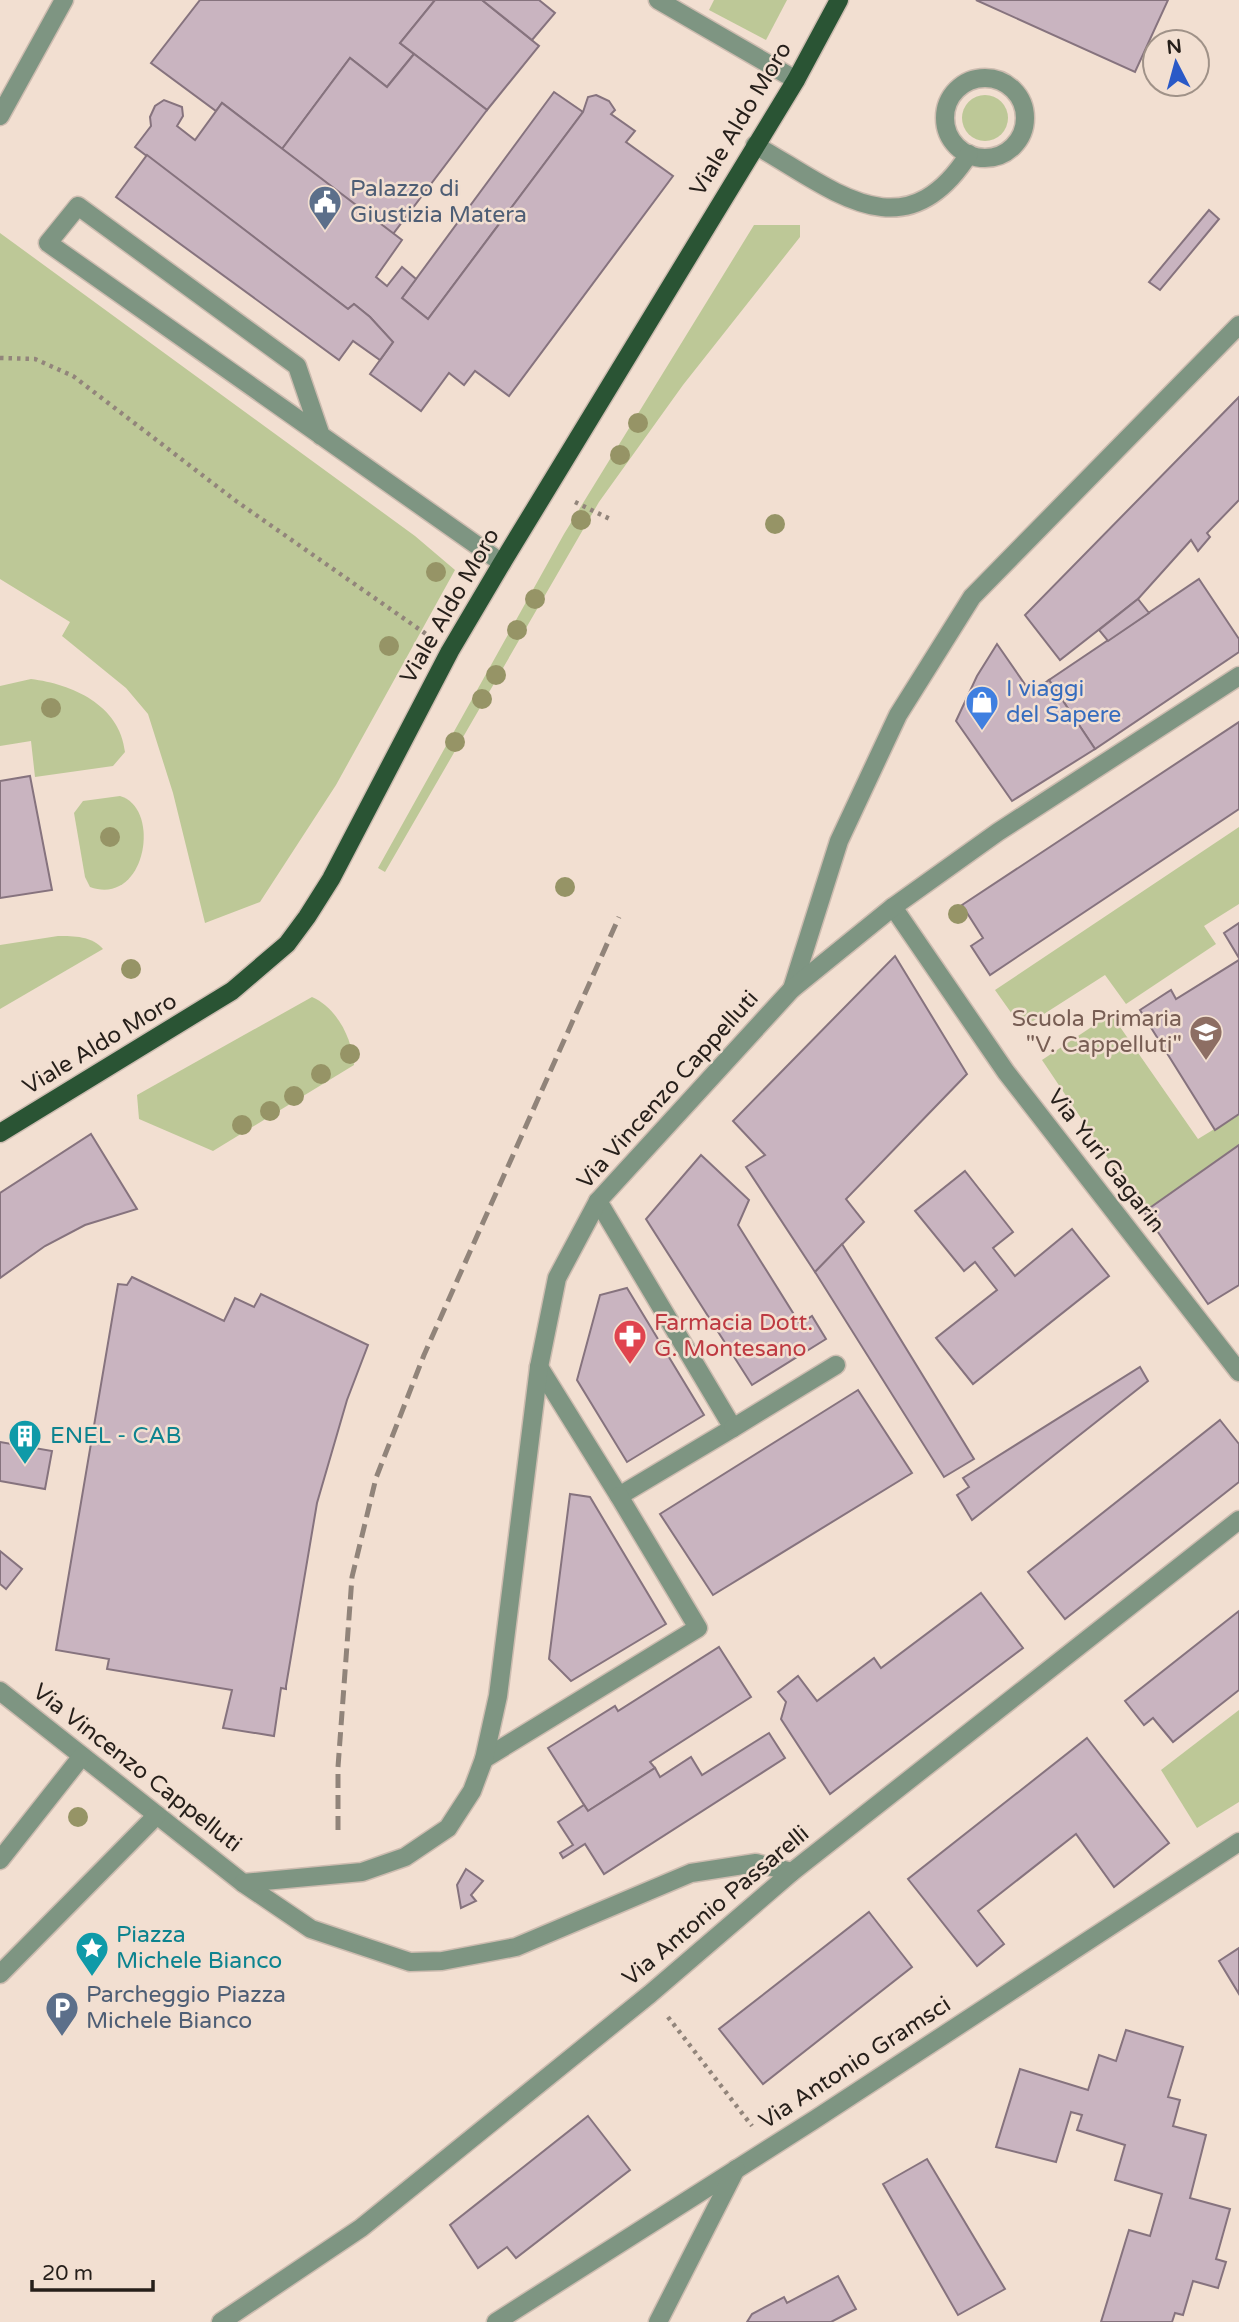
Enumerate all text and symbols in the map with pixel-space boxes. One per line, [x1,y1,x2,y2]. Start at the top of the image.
north arrow [1141,28,1211,98]
text: N [1166,35,1183,59]
street label: Viale Aldo Moro [684,37,798,201]
place label: Palazzo di Giustizia Matera [350,175,527,229]
public building icon: Palazzo di Giustizia Matera [306,183,344,232]
street label: Viale Aldo Moro [394,523,506,689]
place label: I viaggi del Sapere [1006,675,1121,729]
shop icon: I viaggi del Sapere [963,683,1001,732]
street label: Via Vincenzo Cappelluti [571,985,765,1195]
street label: Viale Aldo Moro [18,987,182,1101]
place label: Scuola Primaria "V. Cappelluti" [1012,1005,1182,1059]
school or university icon: Scuola Primaria "V. Cappelluti" [1187,1013,1225,1062]
street label: Via Yuri Gagarin [1041,1084,1171,1238]
place label: Farmacia Dott. G. Montesano [654,1309,813,1363]
pharmacy icon: Farmacia Dott. G. Montesano [611,1317,649,1366]
building icon: ENEL - CAB [6,1417,44,1466]
place label: ENEL - CAB [50,1422,182,1450]
street label: Via Vincenzo Cappelluti [27,1678,247,1858]
street label: Via Antonio Passarelli [617,1820,815,1992]
place label: Piazza Michele Bianco [116,1921,282,1975]
place icon: Piazza Michele Bianco [73,1929,111,1978]
place label: Parcheggio Piazza Michele Bianco [86,1981,286,2035]
parking icon: Parcheggio Piazza Michele Bianco [43,1989,81,2038]
street label: Via Antonio Gramsci [754,1991,956,2135]
scale bar [32,2248,152,2292]
text: 20 m [42,2261,93,2286]

